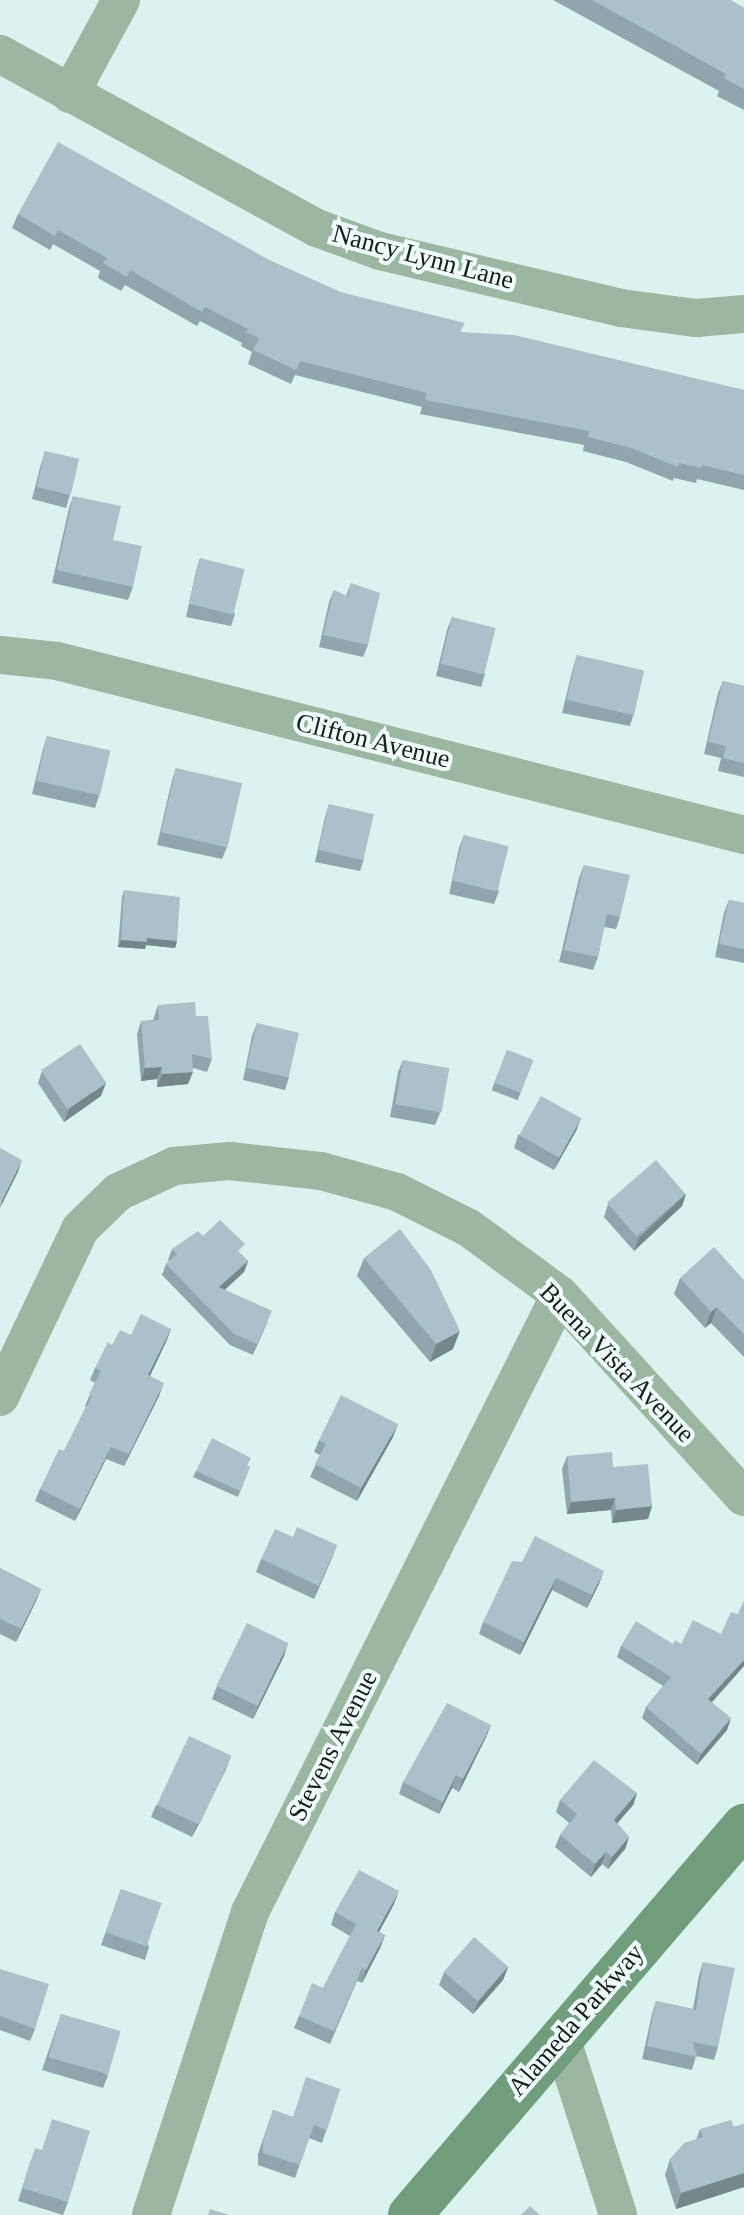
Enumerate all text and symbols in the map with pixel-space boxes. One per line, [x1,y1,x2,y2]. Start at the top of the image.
street label: Nancy Lynn Lane [329,218,517,296]
street label: Clifton Avenue [292,707,454,775]
street label: Buena Vista Avenue [532,1276,702,1450]
street label: Stevens Avenue [281,1665,385,1827]
street label: Alameda Parkway [501,1938,651,2102]

